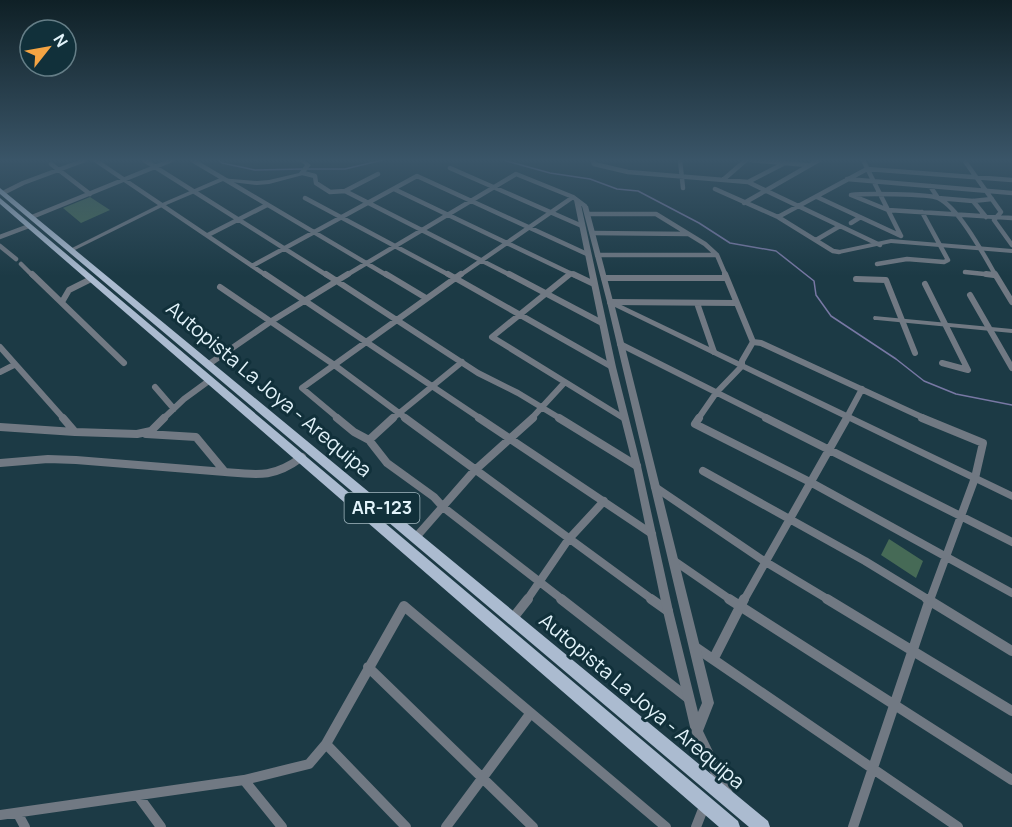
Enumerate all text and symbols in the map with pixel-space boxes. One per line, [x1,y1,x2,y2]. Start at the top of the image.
north arrow [18,18,78,78]
text: N [48,30,73,51]
street label: Autopista La Joya - Arequipa [161,295,378,483]
road number: AR-123 [344,493,419,523]
street label: Autopista La Joya - Arequipa [534,607,751,795]

